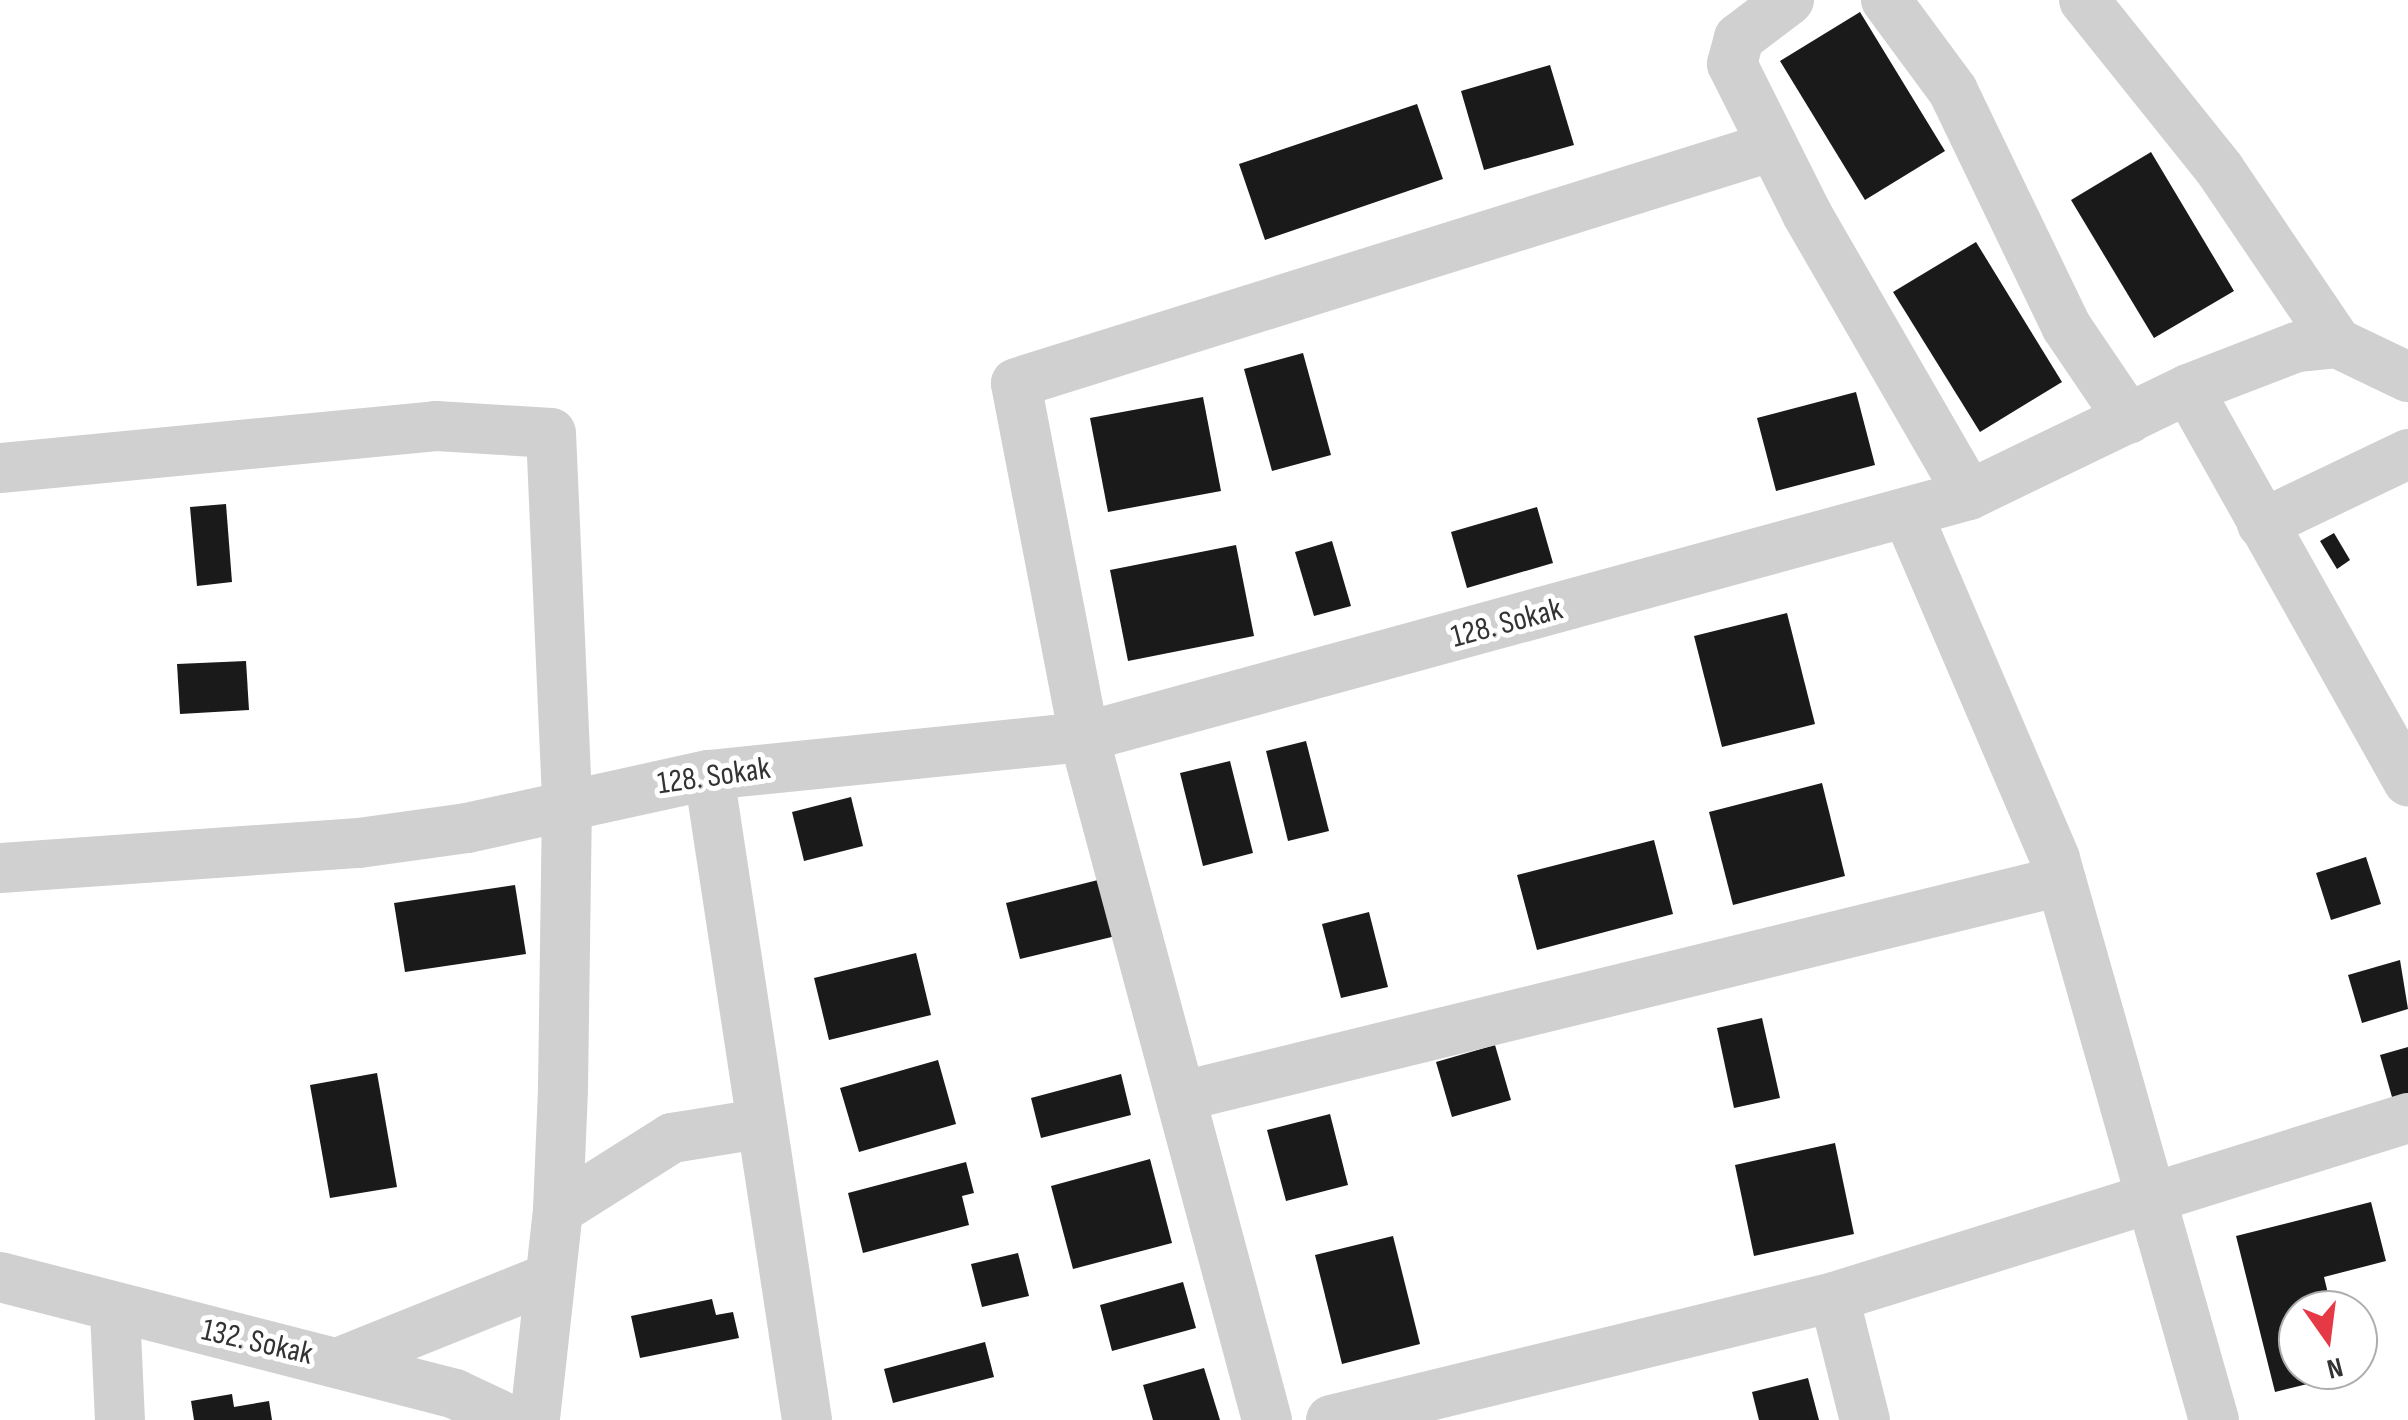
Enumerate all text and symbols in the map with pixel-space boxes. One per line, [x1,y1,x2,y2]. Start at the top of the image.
street label: 128. Sokak [1447,591,1567,657]
street label: 128. Sokak [655,750,773,804]
north arrow [2278,1290,2378,1390]
street label: 132. Sokak [198,1312,316,1374]
text: N [2324,1350,2346,1385]

